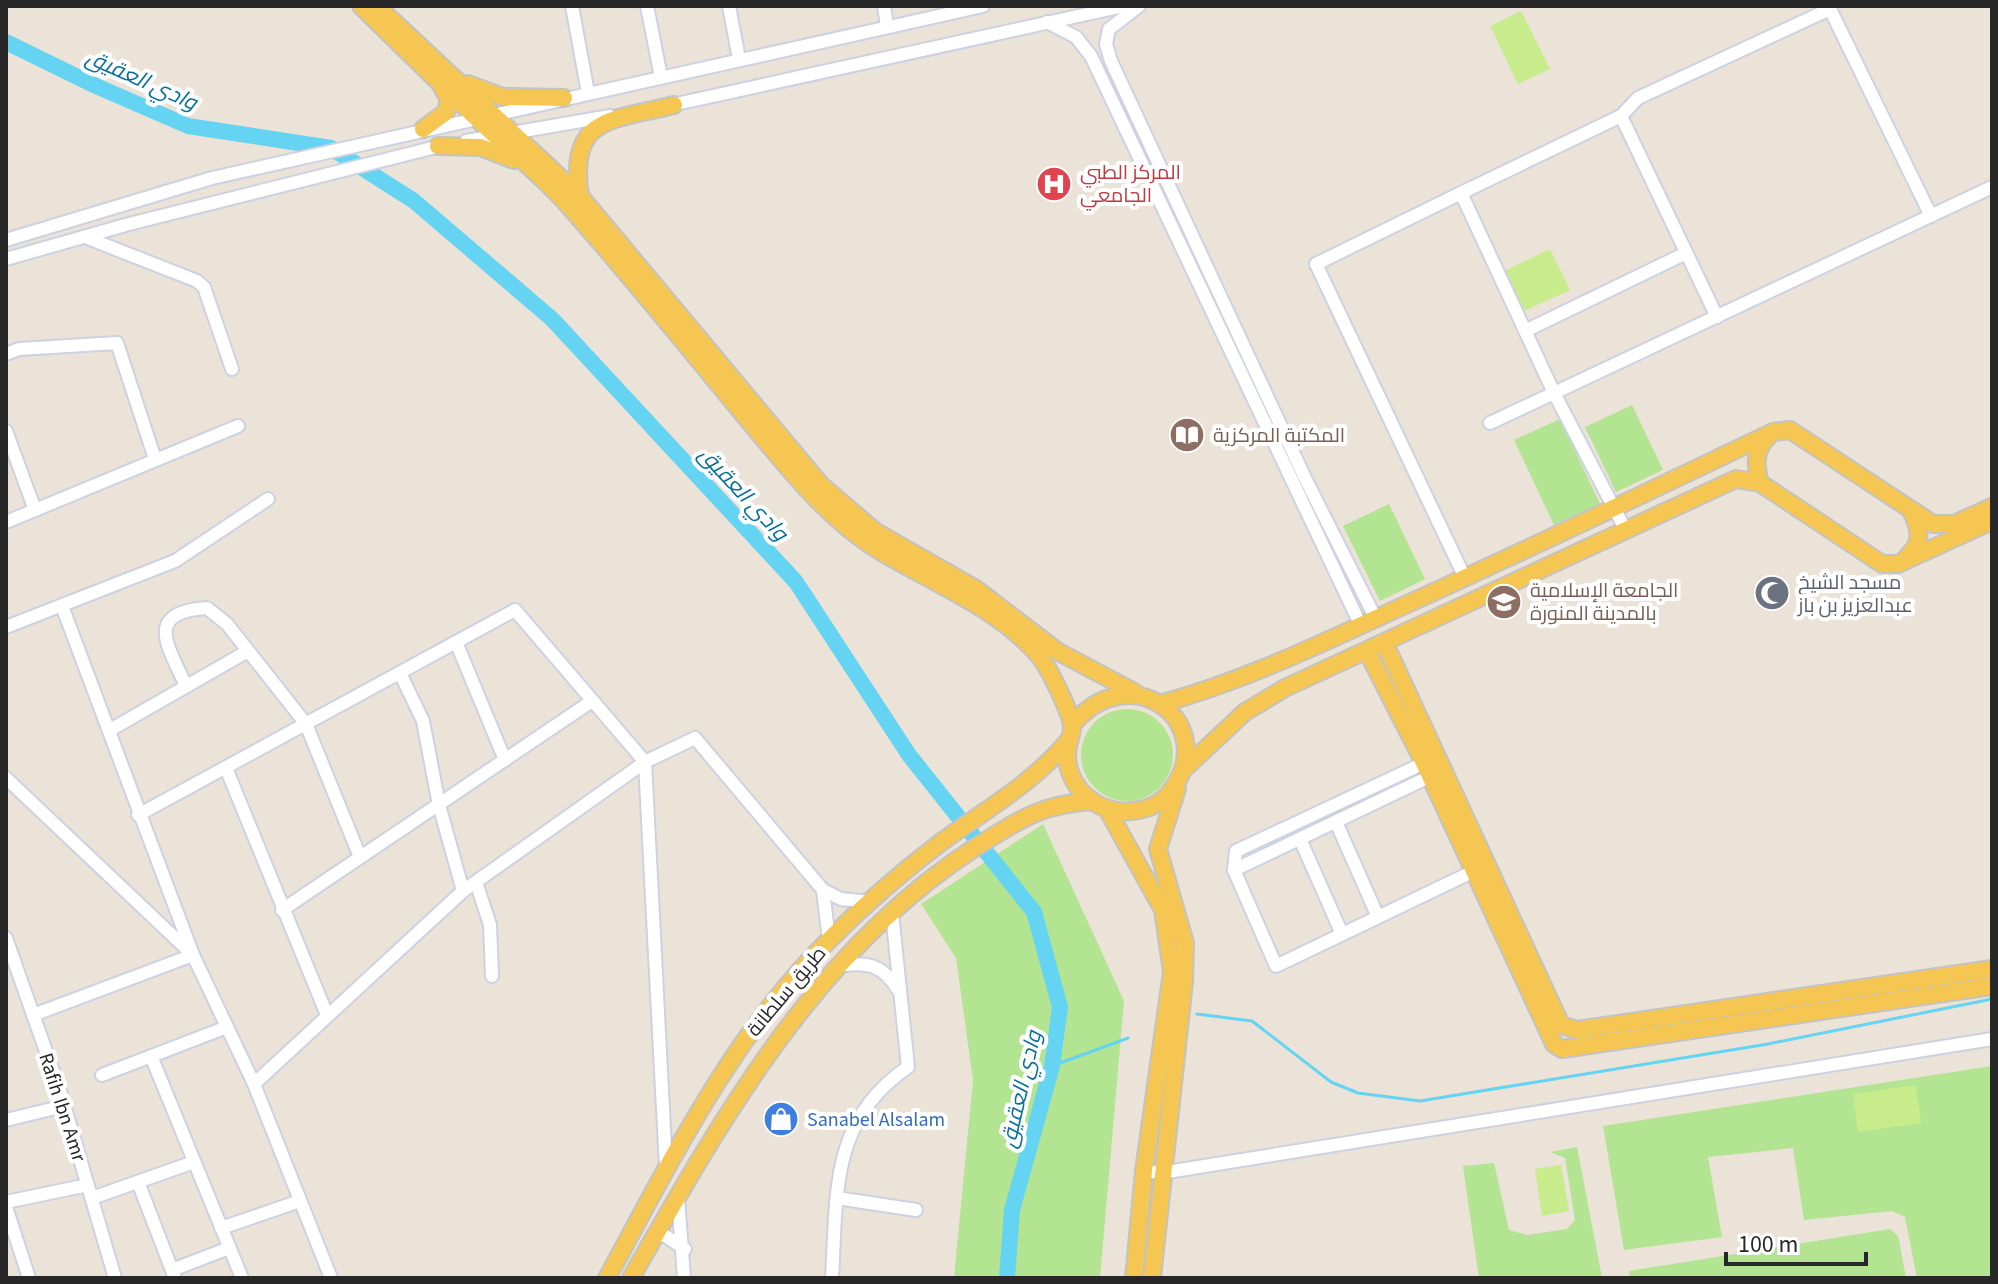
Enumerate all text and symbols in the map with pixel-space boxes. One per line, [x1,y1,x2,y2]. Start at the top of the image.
water label: وادي العقيق [80,41,204,120]
place label: المركز الطبي الجامعي [1080,159,1181,211]
hospital icon: المركز الطبي الجامعي [1035,165,1073,203]
library icon: المكتبة المركزية [1168,416,1206,454]
place label: المكتبة المركزية [1213,422,1345,450]
water label: وادي العقيق [690,439,797,550]
place label: مسجد الشيخ عبدالعزيز بن باز [1797,569,1913,620]
mosque icon: مسجد الشيخ عبدالعزيز بن باز [1753,574,1791,612]
place label: الجامعة الإسلامية بالمدينة المنورة [1530,577,1678,628]
school or university icon: الجامعة الإسلامية بالمدينة المنورة [1485,583,1523,621]
street label: طريق سلطانة [741,940,833,1043]
water label: وادي العقيق [992,1026,1051,1151]
street label: Rafih Ibn Amr [31,1049,93,1165]
shop icon: Sanabel Alsalam [762,1100,800,1138]
place label: Sanabel Alsalam [807,1106,945,1134]
scale bar [1726,1216,1866,1266]
text: 100 m [1738,1227,1798,1262]

